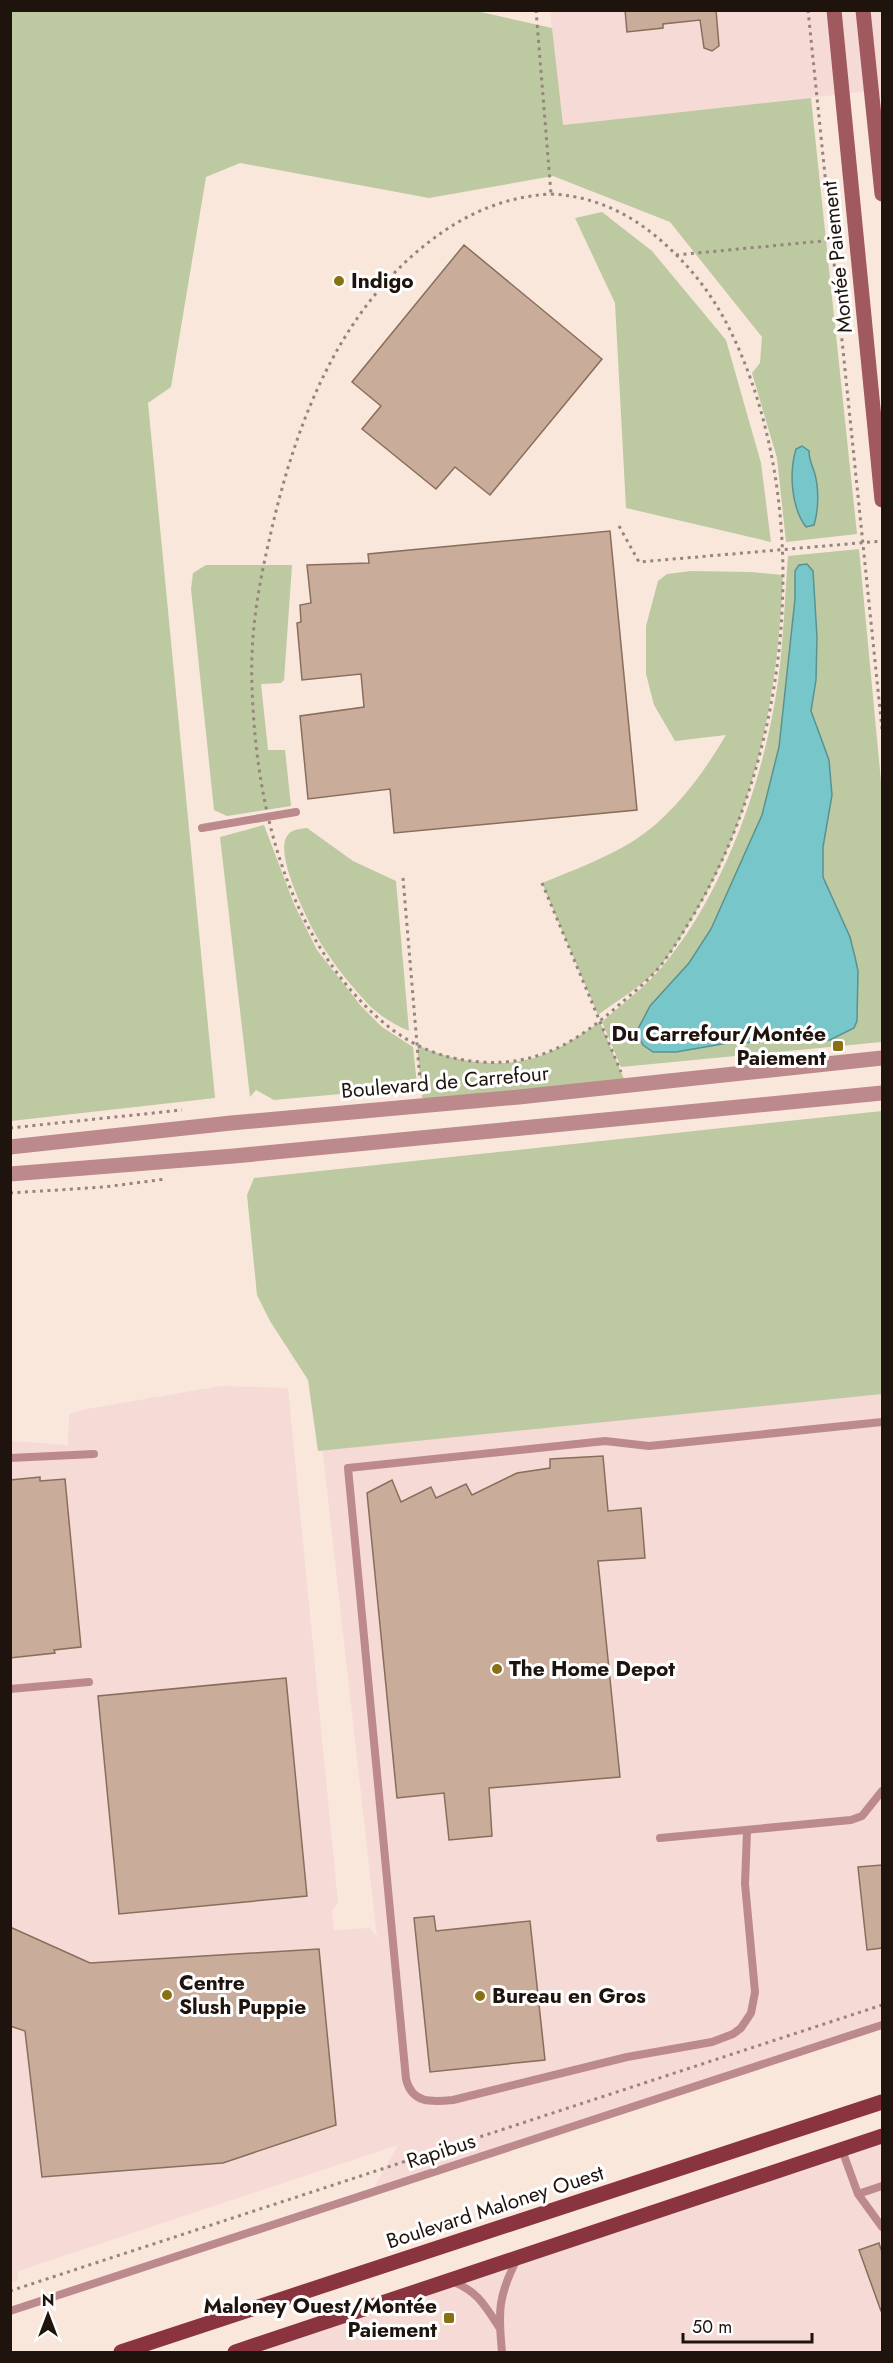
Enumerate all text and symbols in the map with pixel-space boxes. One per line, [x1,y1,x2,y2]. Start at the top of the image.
street label: Montée Paiement [814,179,860,335]
place label: Indigo [351,266,414,296]
marker: Indigo [332,274,346,288]
place label: Du Carrefour/Montée Paiement [611,1019,826,1073]
marker: Du Carrefour/Montée Paiement [831,1039,845,1053]
street label: Boulevard de Carrefour [340,1058,551,1106]
place label: The Home Depot [509,1654,675,1684]
marker: The Home Depot [490,1662,504,1676]
place label: Centre Slush Puppie [179,1968,306,2022]
place label: Bureau en Gros [492,1981,646,2011]
marker: Centre Slush Puppie [160,1988,174,2002]
marker: Bureau en Gros [473,1989,487,2003]
street label: Rapibus [403,2126,479,2176]
street label: Boulevard Maloney Ouest [383,2158,607,2256]
north arrow [18,2285,78,2345]
text: N [42,2289,54,2312]
place label: Maloney Ouest/Montée Paiement [204,2291,437,2345]
scale bar [683,2306,812,2344]
marker: Maloney Ouest/Montée Paiement [442,2311,456,2325]
text: 50 m [692,2314,732,2340]

